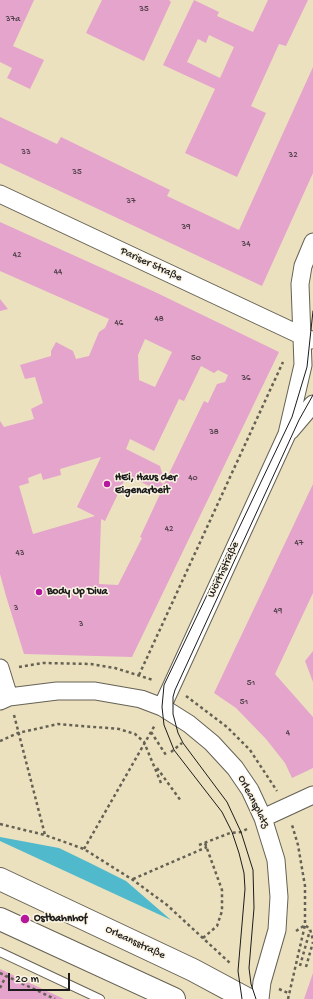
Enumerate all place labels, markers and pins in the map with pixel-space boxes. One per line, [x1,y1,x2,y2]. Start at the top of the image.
place label: HEi, Haus der Eigenarbeit [115,471,177,497]
marker: HEi, Haus der Eigenarbeit [102,479,112,489]
place label: Body Up Diva [47,585,108,599]
marker: Body Up Diva [34,587,44,597]
place label: Ostbahnhof [34,912,87,926]
marker: Ostbahnhof [19,913,31,925]

